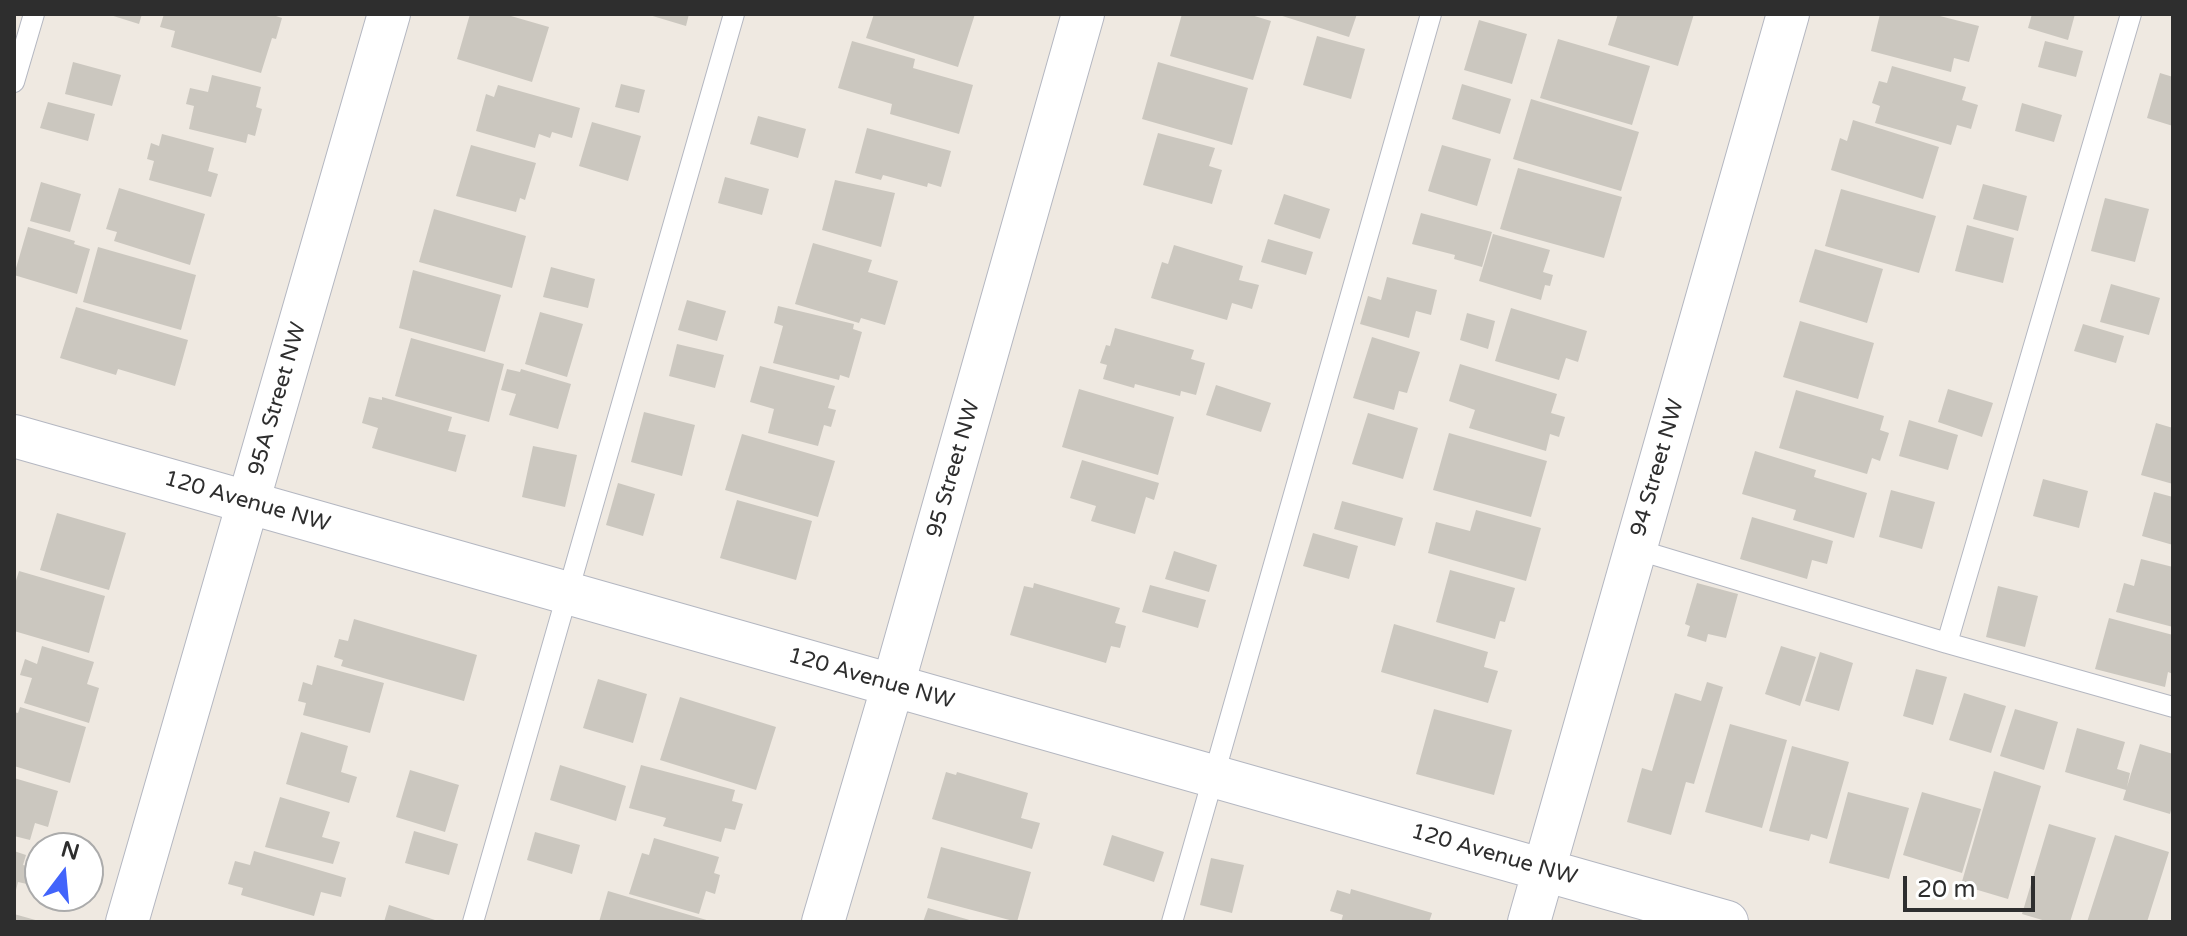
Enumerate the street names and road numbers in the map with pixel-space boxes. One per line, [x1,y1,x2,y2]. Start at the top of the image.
street label: 95A Street NW [243,319,313,479]
street label: 94 Street NW [1626,396,1690,540]
street label: 95 Street NW [922,397,986,541]
street label: 120 Avenue NW [161,466,333,538]
street label: 120 Avenue NW [785,643,957,715]
street label: 120 Avenue NW [1408,819,1580,891]

